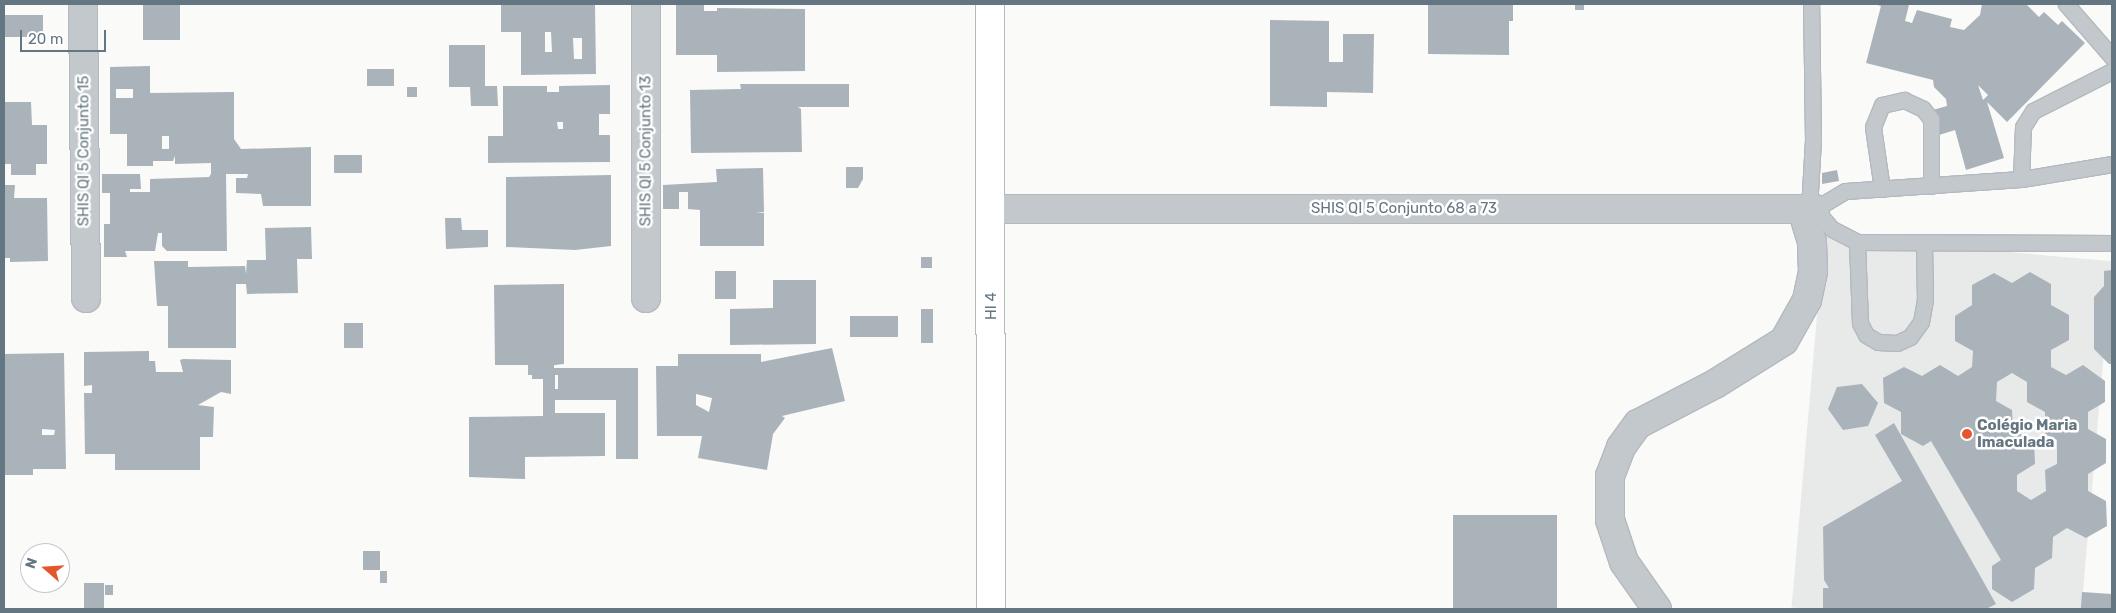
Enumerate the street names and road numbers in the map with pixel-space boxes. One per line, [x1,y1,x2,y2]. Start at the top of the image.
street label: SHIS QI 5 Conjunto 15 [75,76,93,226]
street label: SHIS QI 5 Conjunto 13 [637,76,655,226]
street label: SHIS QI 5 Conjunto 68 a 73 [1311,200,1497,218]
street label: HI 4 [983,292,1001,320]

